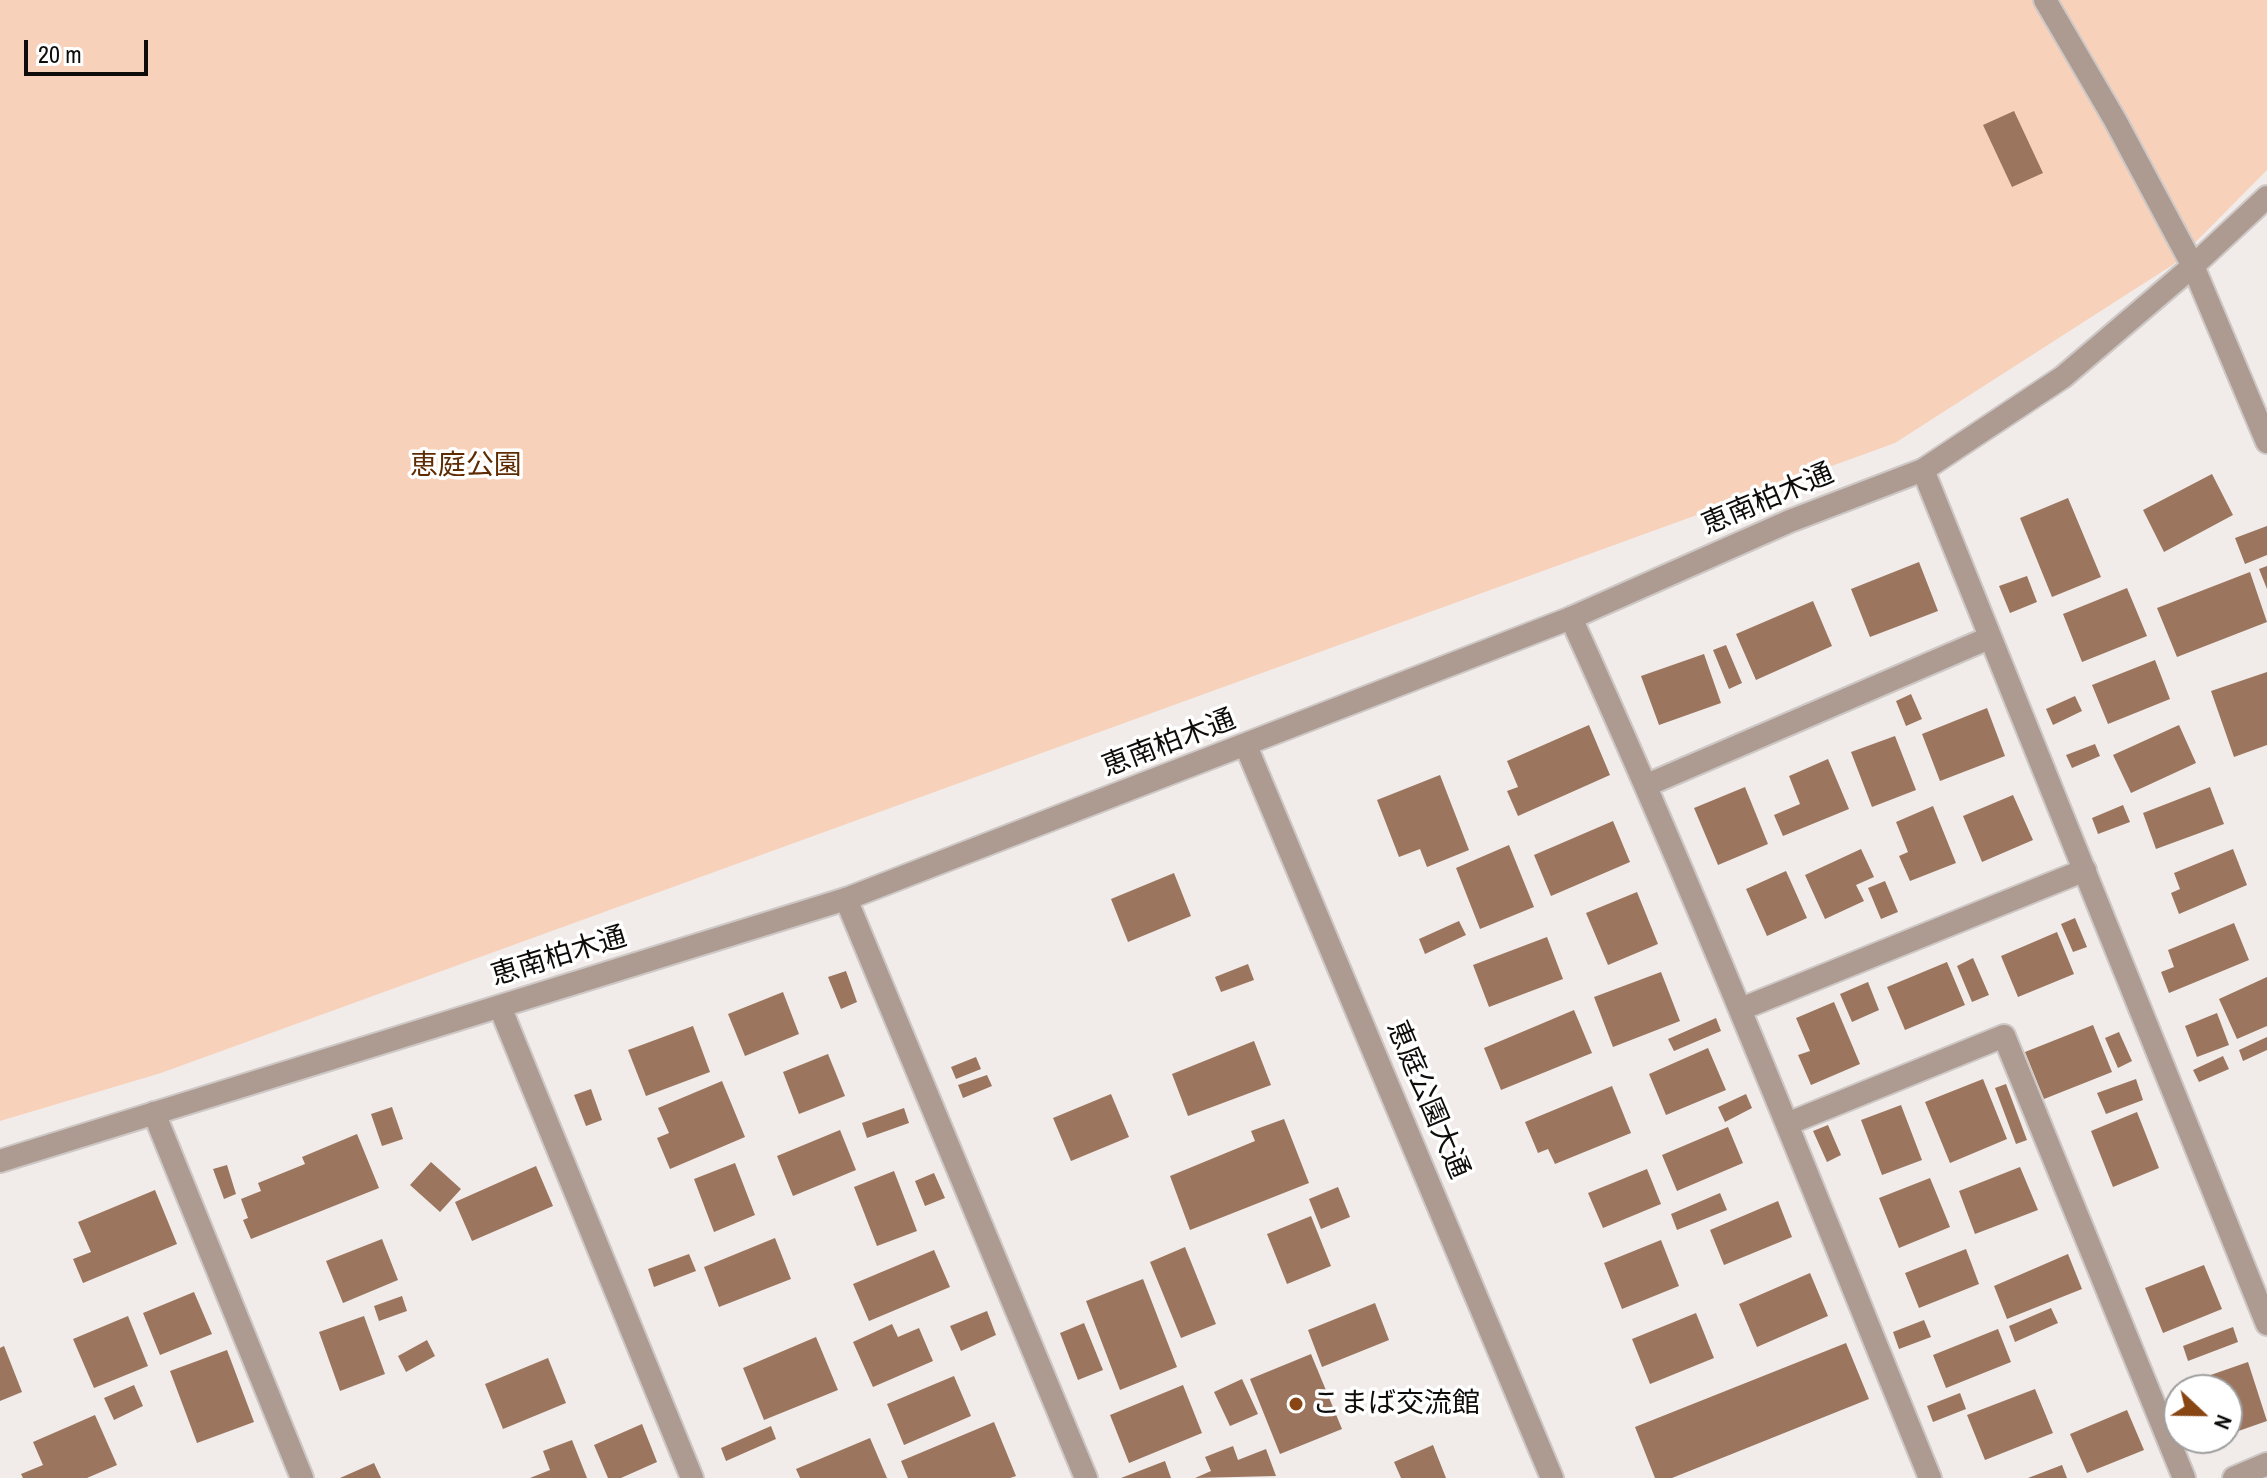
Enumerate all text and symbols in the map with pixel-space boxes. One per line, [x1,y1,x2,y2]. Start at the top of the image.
scale bar [28,24,152,74]
text: 20 m [38,38,82,70]
park label: 恵庭公園 [410,449,522,483]
street label: 恵南柏木通 [1697,457,1839,543]
street label: 恵南柏木通 [1098,703,1240,785]
street label: 恵南柏木通 [487,920,631,994]
street label: 恵庭公園大通 [1379,1016,1475,1184]
north arrow [2163,1374,2243,1454]
place label: こまば交流館 [1312,1387,1480,1421]
marker: こまば交流館 [1287,1395,1305,1413]
text: N [2207,1411,2240,1434]

